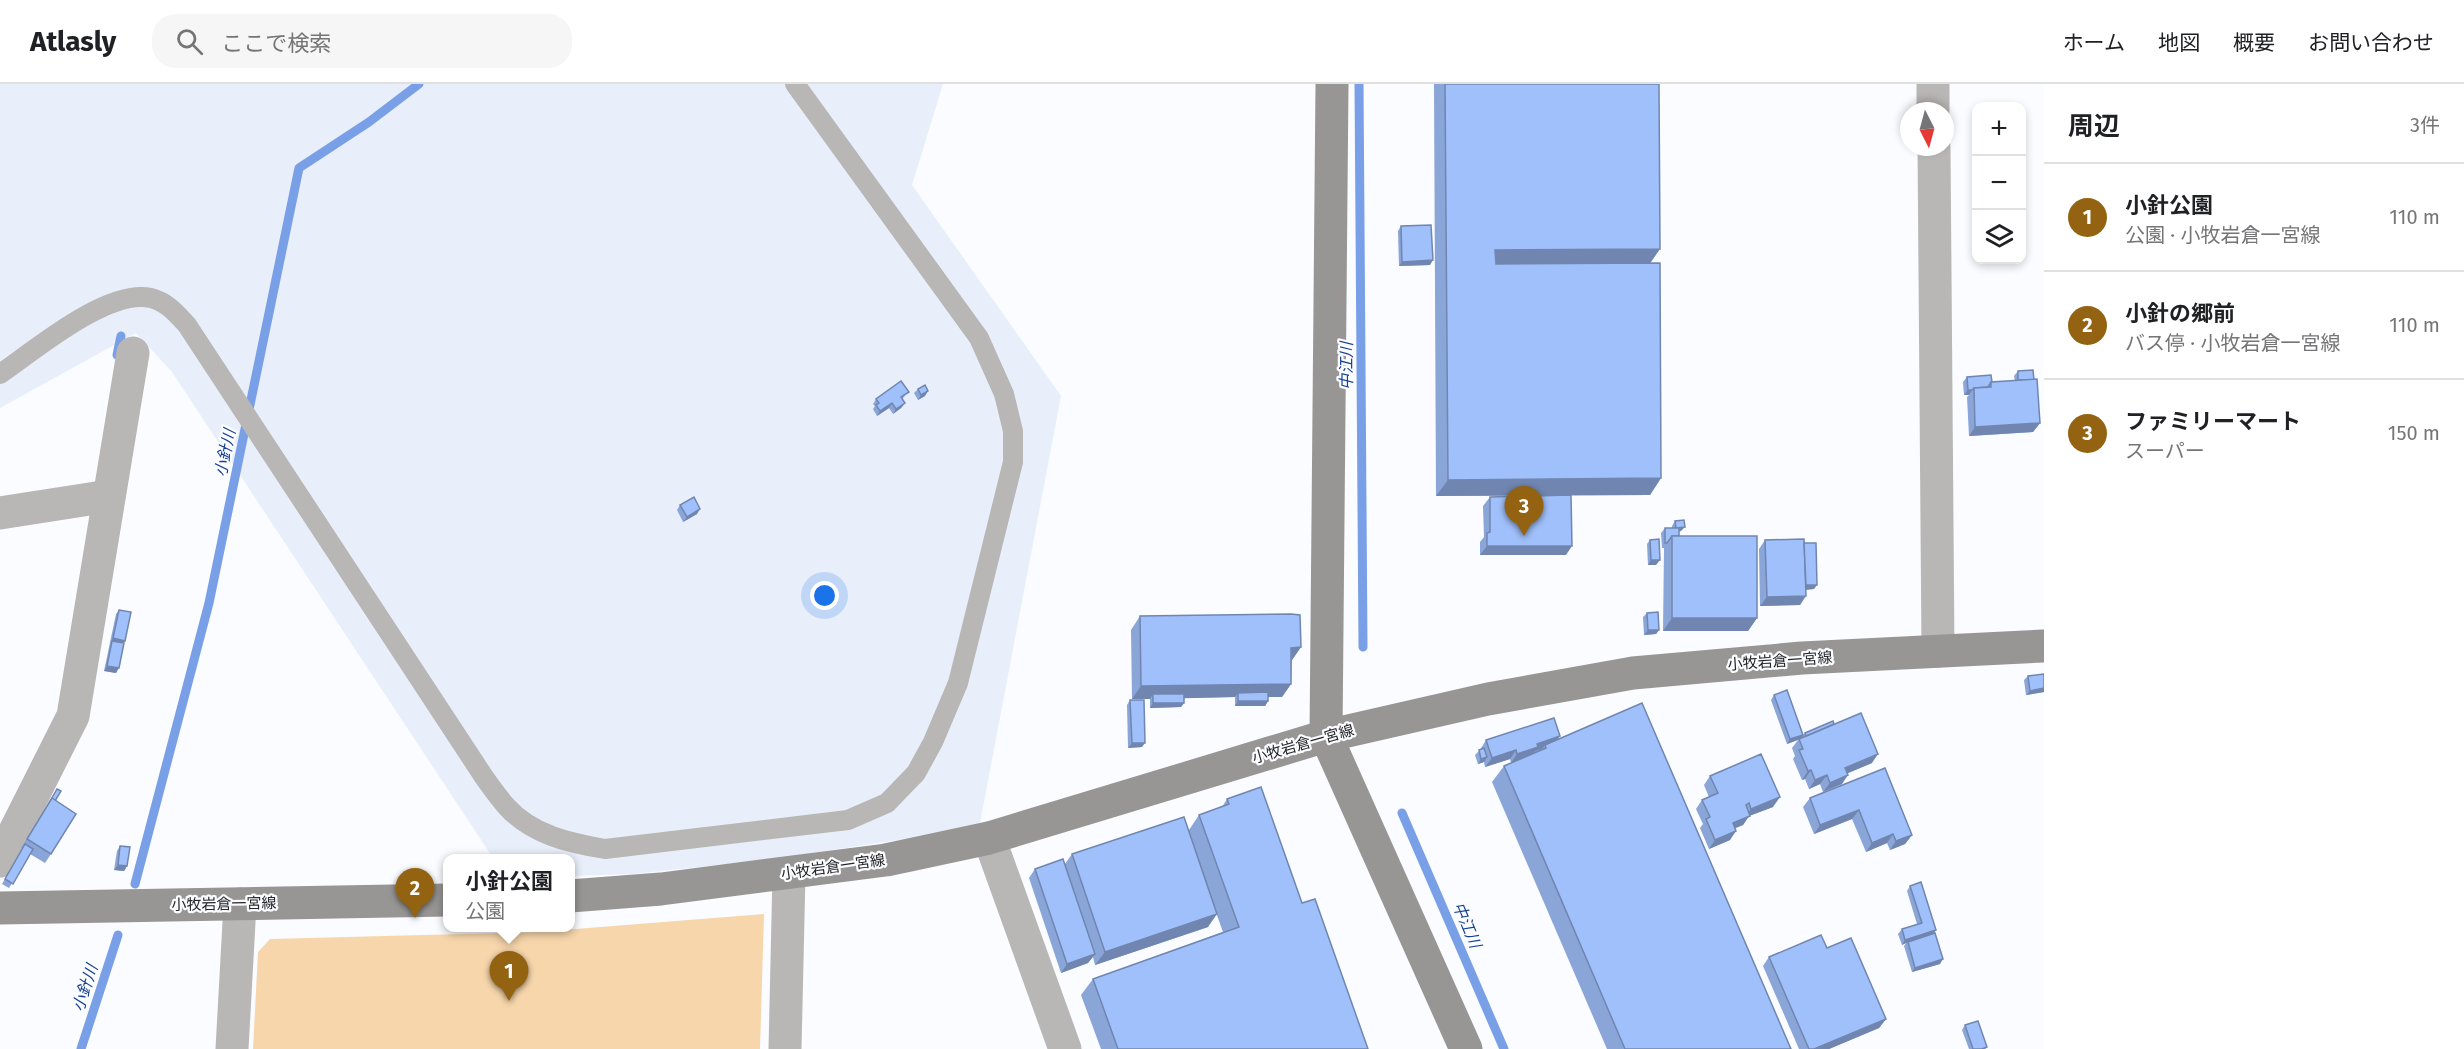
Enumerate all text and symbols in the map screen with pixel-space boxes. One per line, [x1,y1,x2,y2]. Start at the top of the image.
search box [152,14,572,68]
text: Atlasly [30,25,116,58]
icon: search [173,25,206,58]
text: ここで検索 [221,30,331,57]
text: ホーム [2063,30,2125,56]
text: 地図 [2158,30,2200,56]
text: 概要 [2233,30,2275,56]
text: お問い合わせ [2308,30,2434,56]
north arrow [1900,102,1954,156]
map controls [1972,102,2026,264]
button: + [1972,102,2026,156]
text: 周辺 [2068,111,2120,142]
text: 3件 [2410,113,2440,137]
button: − [1972,156,2026,210]
text: 小針公園 [2125,192,2213,219]
text: 1 [2083,205,2092,229]
text: 110 m [2389,205,2440,229]
button: layers [1972,210,2026,264]
text: 公園 · 小牧岩倉一宮線 [2125,223,2320,247]
text: 小針の郷前 [2125,300,2235,327]
text: 2 [2082,313,2093,337]
text: 110 m [2389,313,2440,337]
text: バス停 · 小牧岩倉一宮線 [2125,331,2340,355]
water label: 中江川 [1337,340,1356,390]
text: ファミリーマート [2125,408,2301,435]
text: 3 [2082,421,2093,445]
text: 150 m [2388,421,2440,445]
water label: 小針川 [211,426,240,478]
text: スーパー [2125,439,2205,463]
pin: 3 [1504,486,1544,536]
your location [810,581,839,610]
street label: 小牧岩倉一宮線 [1727,648,1833,674]
street label: 小牧岩倉一宮線 [1250,721,1356,767]
street label: 小牧岩倉一宮線 [780,851,886,883]
popup [443,854,575,932]
pin: 2 [396,868,434,918]
text: 小針公園 [465,868,553,895]
street label: 小牧岩倉一宮線 [171,894,277,914]
text: 公園 [465,899,505,923]
water label: 中江川 [1449,899,1486,953]
pin: 1 [490,952,528,1001]
water label: 小針川 [69,960,102,1014]

